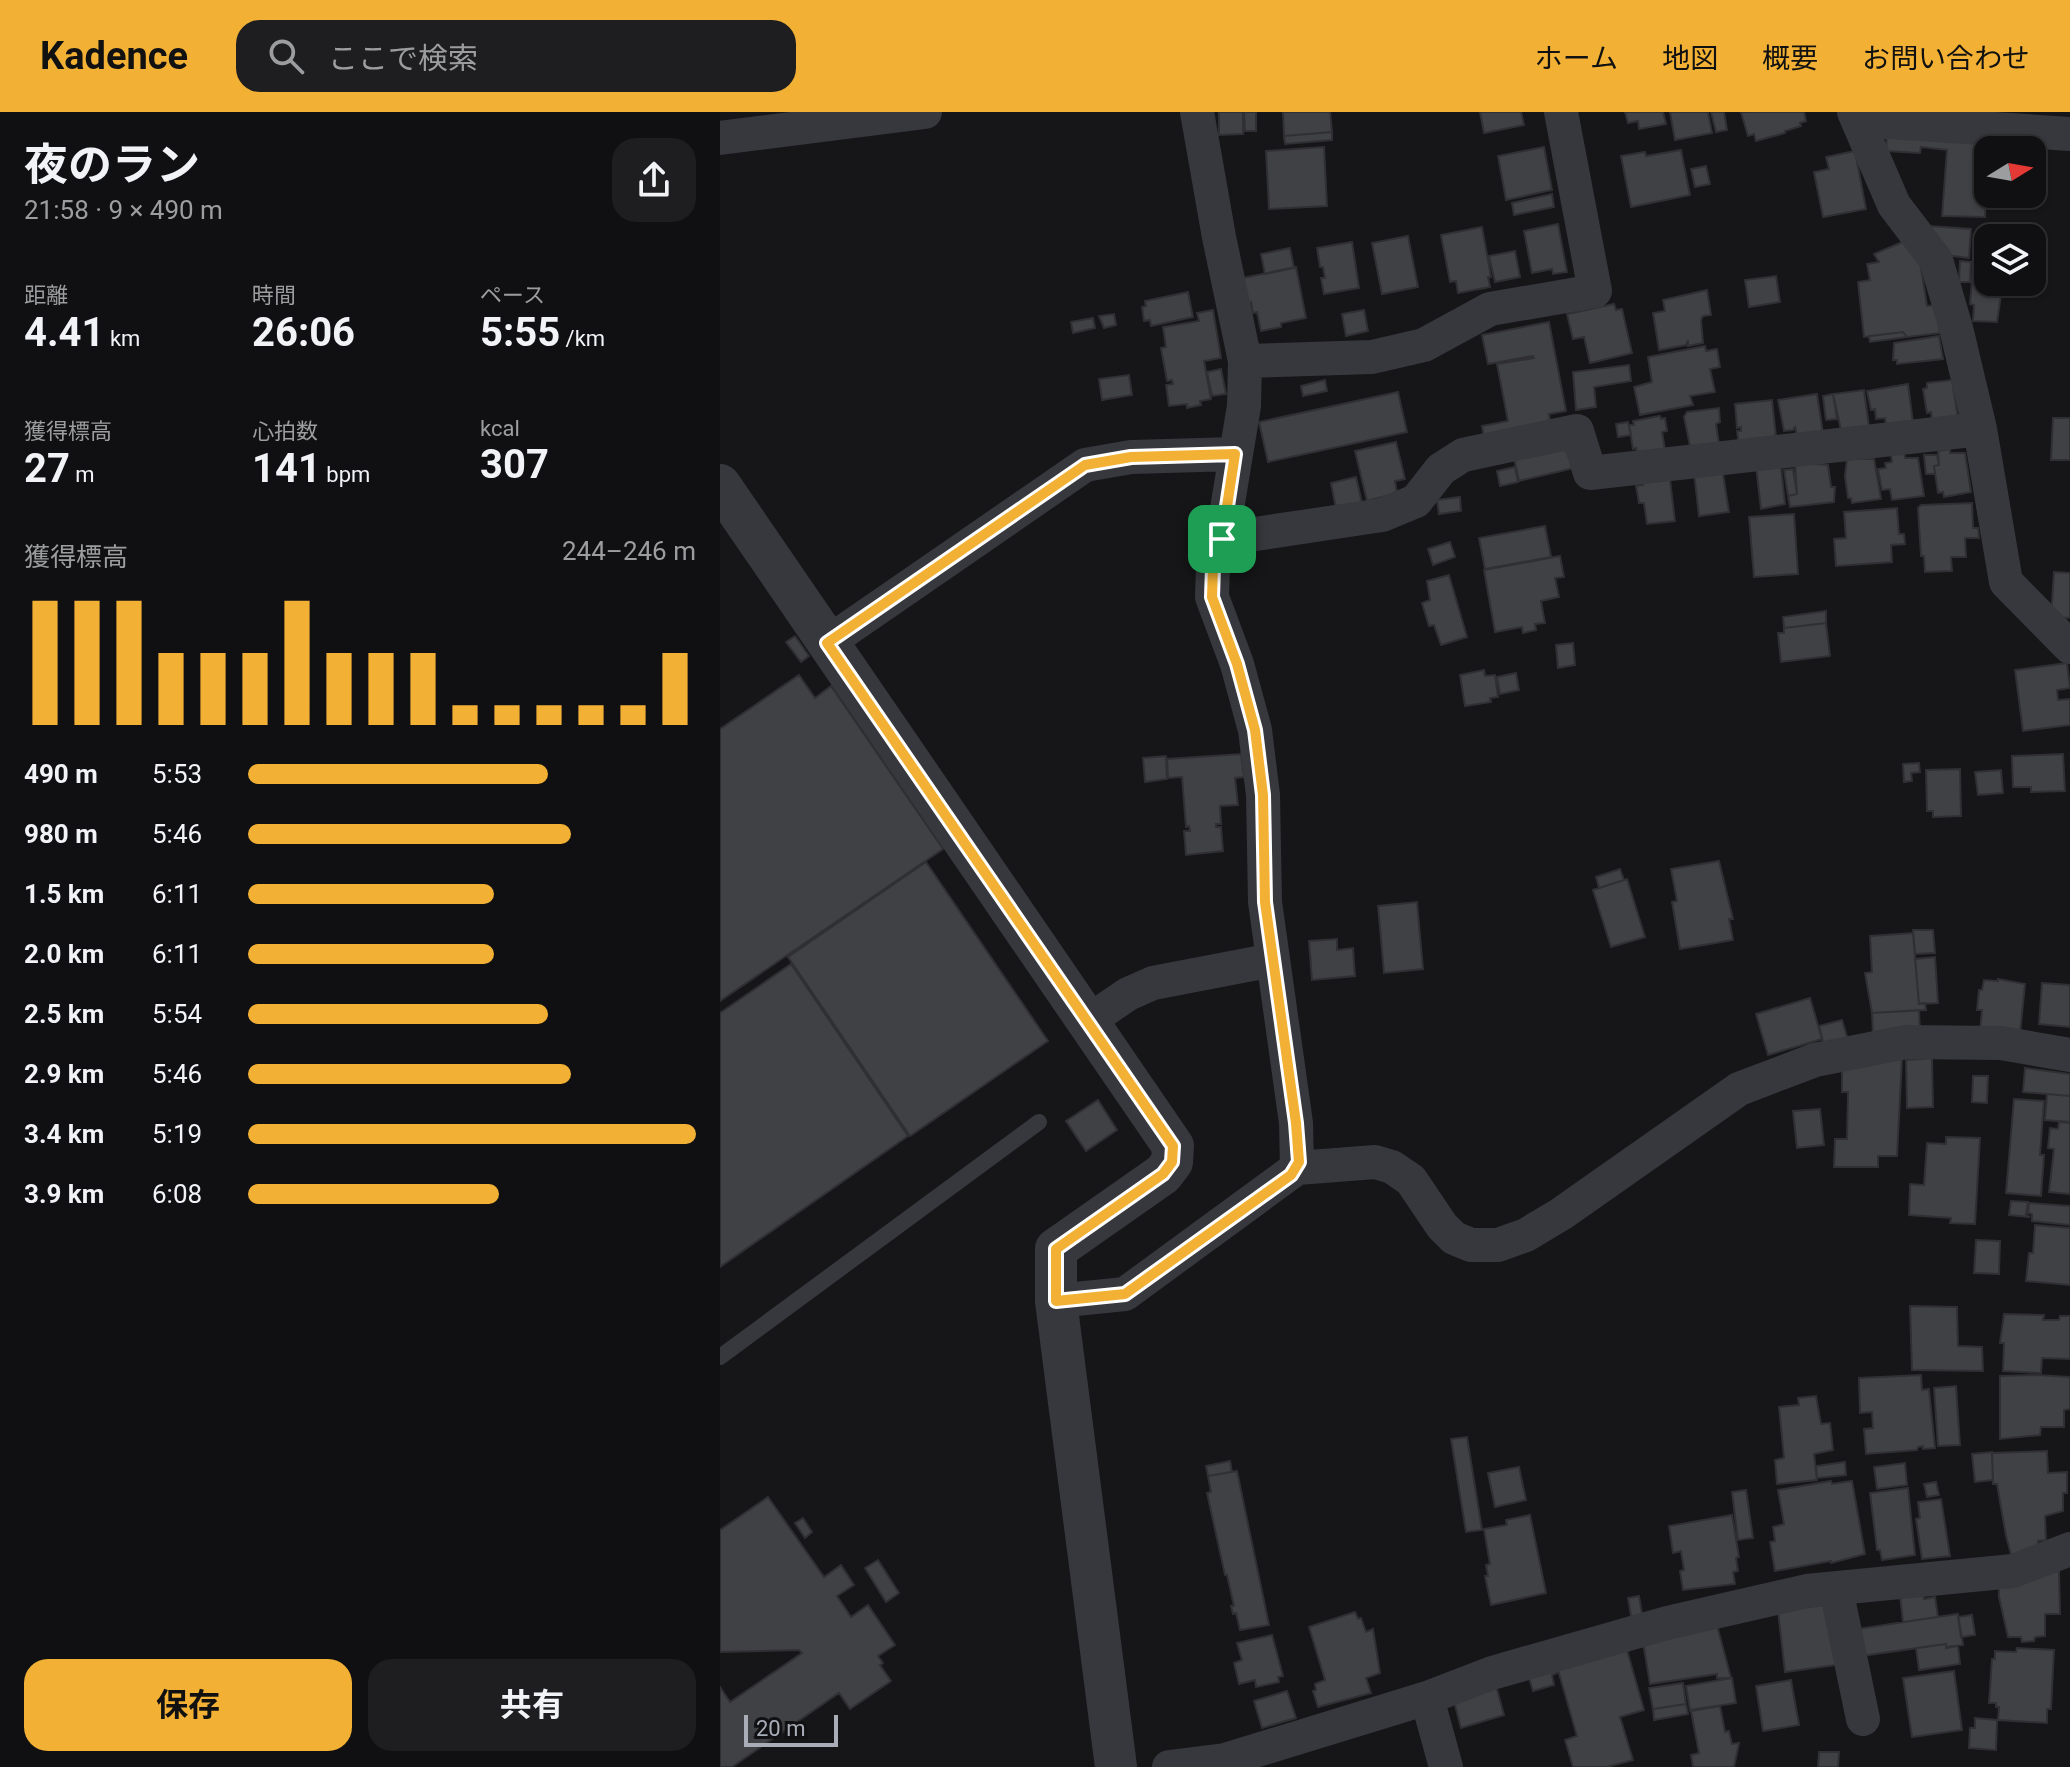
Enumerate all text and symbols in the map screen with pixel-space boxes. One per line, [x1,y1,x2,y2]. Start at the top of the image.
search box [236,20,796,92]
text: Kadence [40,34,188,78]
icon: search [264,34,308,78]
text: ここで検索 [328,41,478,76]
text: ホーム [1535,42,1618,75]
text: 地図 [1662,42,1718,75]
text: 概要 [1762,42,1818,75]
text: お問い合わせ [1862,42,2030,75]
north arrow [1974,136,2046,208]
map controls [1974,136,2046,296]
button: share [612,138,696,222]
text: 夜のラン [24,139,200,191]
text: 21:58 · 9 × 490 m [24,195,223,225]
button: layers [1974,224,2046,296]
text: 距離 [24,283,68,308]
text: 時間 [252,283,296,308]
text: ペース [480,283,545,308]
text: 4.41 [24,309,104,356]
text: 26:06 [252,309,355,356]
text: 5:55 [480,309,560,356]
text: km [104,326,140,351]
text: /km [560,326,605,351]
text: kcal [480,416,520,441]
text: 獲得標高 [24,419,112,444]
text: 心拍数 [252,419,318,444]
text: 307 [480,441,549,488]
text: 27 [24,445,70,492]
text: 141 [252,445,321,492]
text: m [70,462,95,487]
text: bpm [321,462,370,487]
pin [1188,505,1256,573]
icon: arrive [1200,517,1244,561]
text: 244–246 m [562,536,696,566]
text: 獲得標高 [24,542,128,572]
text: 490 m [24,759,98,789]
text: 5:53 [152,759,202,789]
text: 980 m [24,819,98,849]
text: 5:46 [152,819,202,849]
text: 1.5 km [24,879,104,909]
text: 6:11 [152,879,202,909]
text: 2.0 km [24,939,104,969]
text: 6:11 [152,939,202,969]
text: 2.5 km [24,999,104,1029]
text: 5:54 [152,999,202,1029]
text: 2.9 km [24,1059,104,1089]
text: 5:46 [152,1059,202,1089]
text: 3.4 km [24,1119,104,1149]
text: 5:19 [152,1119,202,1149]
text: 3.9 km [24,1179,104,1209]
text: 6:08 [152,1179,202,1209]
button: 保存 [24,1659,352,1751]
button: 共有 [368,1659,696,1751]
scale bar [744,1711,838,1747]
text: 20 m [756,1716,805,1741]

